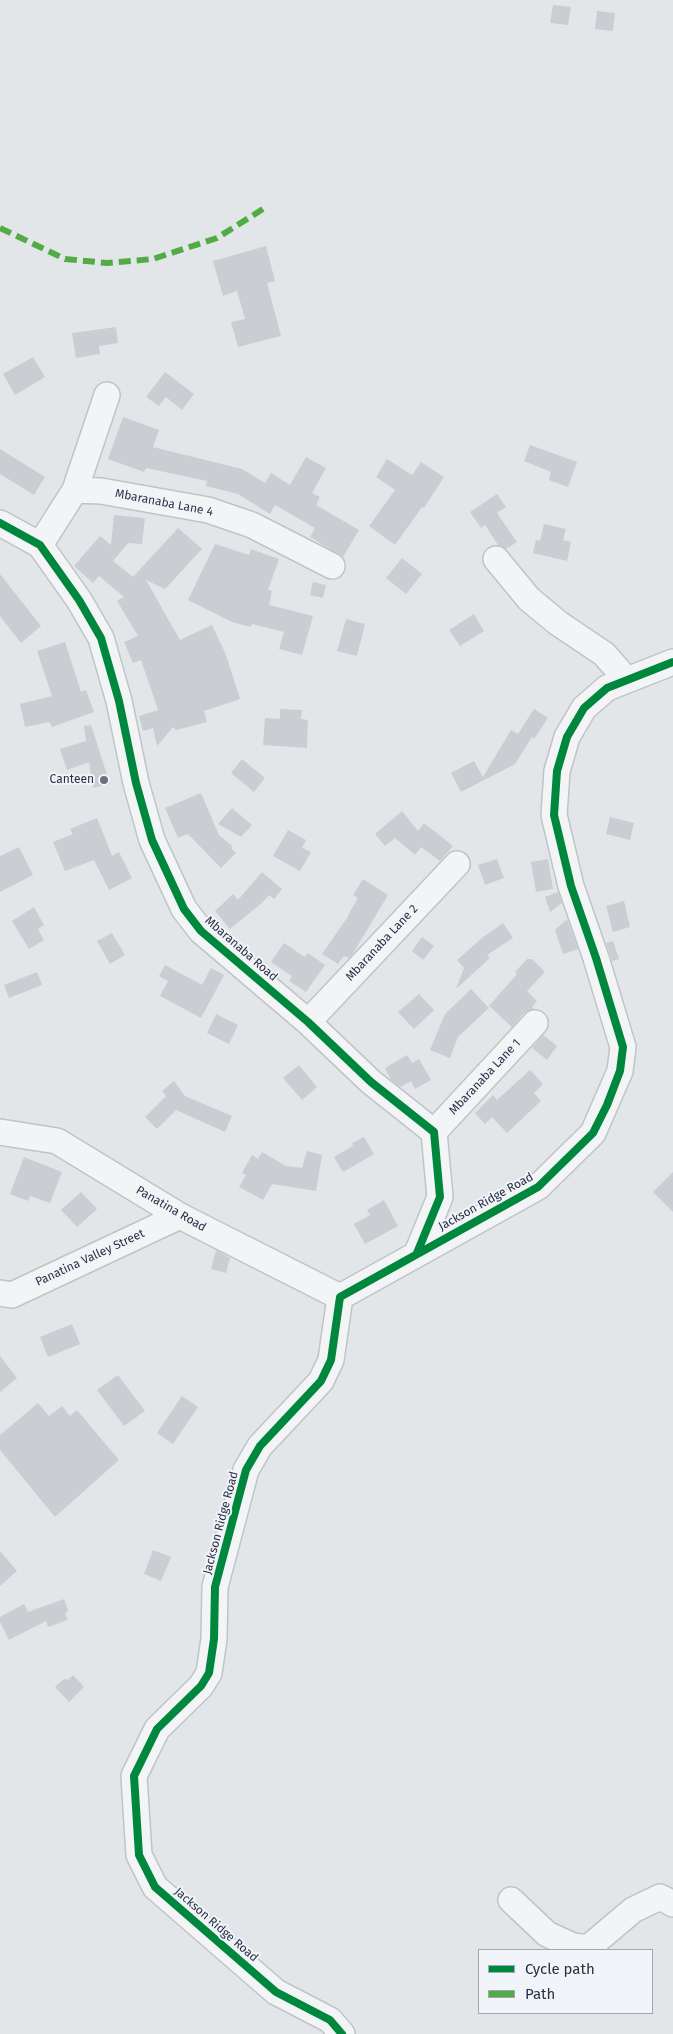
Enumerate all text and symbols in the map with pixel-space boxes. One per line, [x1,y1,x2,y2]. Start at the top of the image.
street label: Mbaranaba Lane 4 [114,486,214,520]
place label: Canteen [50,773,94,787]
marker: Canteen [98,774,110,786]
street label: Mbaranaba Lane 2 [343,902,421,984]
street label: Mbaranaba Road [202,914,280,984]
street label: Mbaranaba Lane 1 [446,1036,524,1118]
street label: Jackson Ridge Road [436,1170,536,1234]
street label: Panatina Road [133,1183,209,1235]
street label: Panatina Valley Street [33,1226,147,1290]
street label: Jackson Ridge Road [200,1470,242,1576]
street label: Jackson Ridge Road [171,1885,261,1965]
legend [478,1949,653,2014]
text: Cycle path [525,1960,595,1978]
text: Path [525,1985,555,2003]

